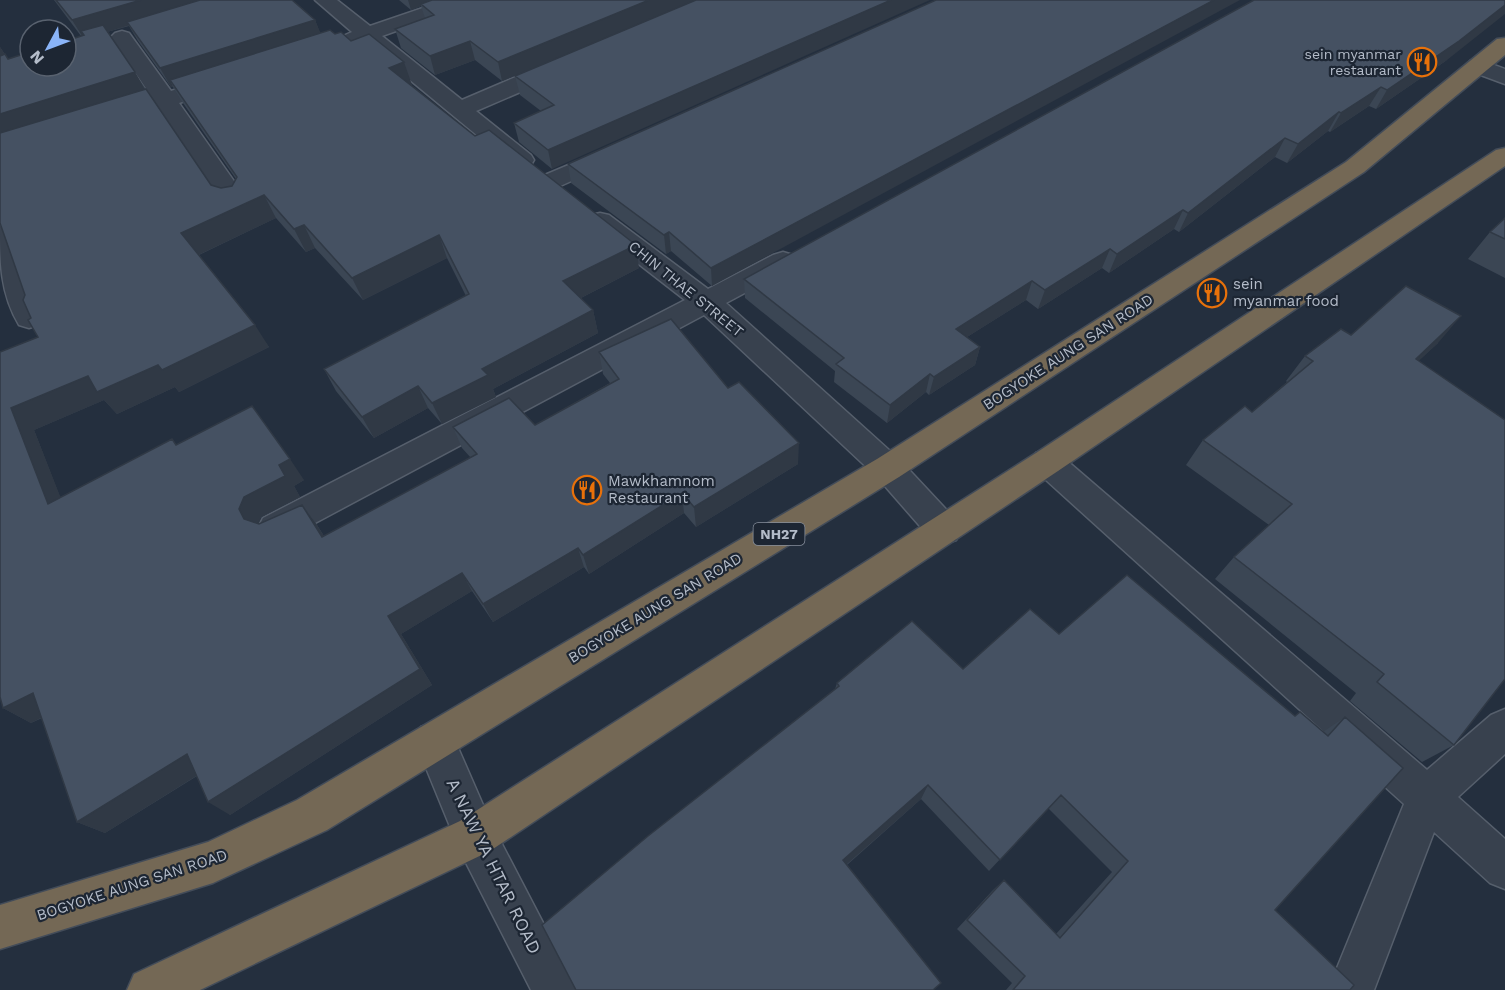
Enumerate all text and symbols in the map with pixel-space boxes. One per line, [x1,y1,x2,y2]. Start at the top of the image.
north arrow [18,18,78,78]
place label: sein myanmar restaurant [1305,46,1401,78]
restaurant icon: sein myanmar restaurant [1406,46,1438,78]
text: N [26,47,48,68]
street label: CHIN THAE STREET [625,237,747,341]
place label: sein myanmar food [1233,275,1339,310]
restaurant icon: sein myanmar food [1196,277,1228,309]
street label: BOGYOKE AUNG SAN ROAD [980,290,1156,414]
place label: Mawkhamnom Restaurant [608,472,715,507]
restaurant icon: Mawkhamnom Restaurant [571,474,603,506]
road number: NH27 [754,523,804,545]
street label: BOGYOKE AUNG SAN ROAD [565,549,745,667]
street label: A NAW YA HTAR ROAD [442,775,546,957]
street label: BOGYOKE AUNG SAN ROAD [34,846,230,924]

